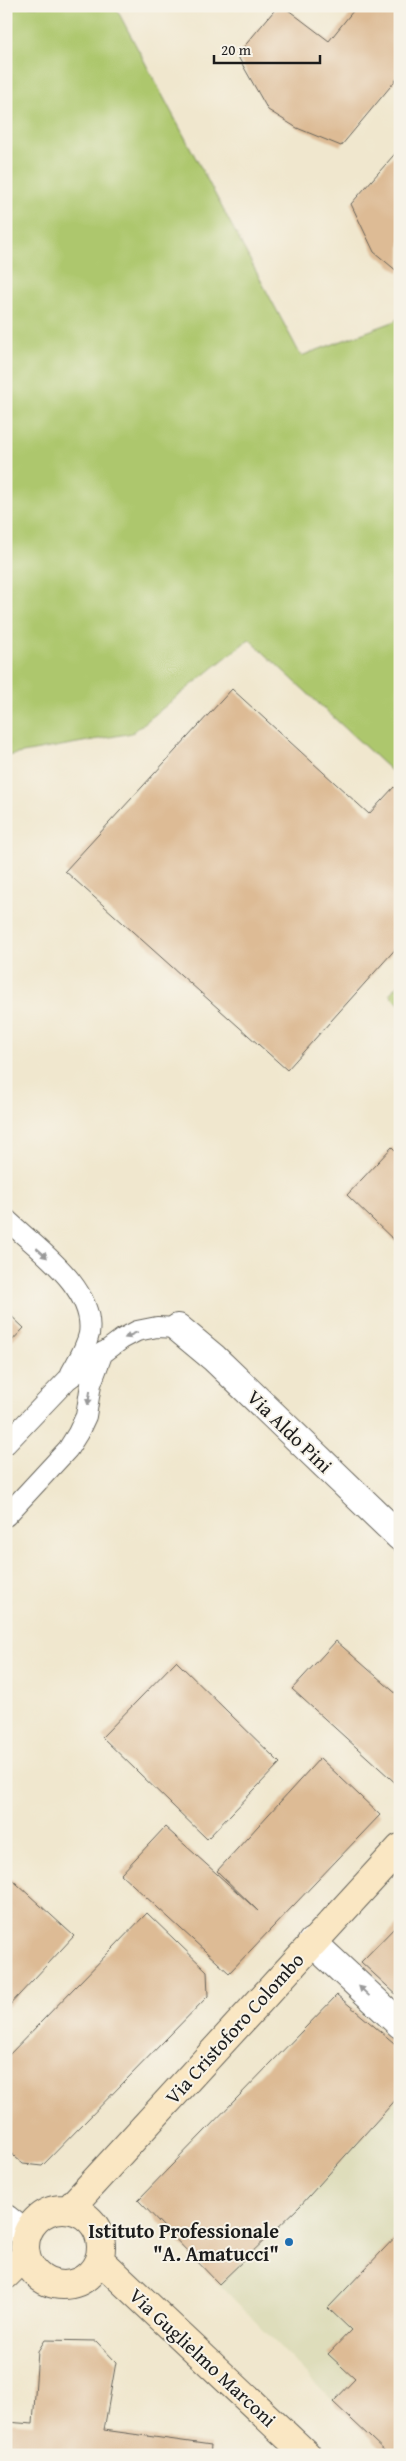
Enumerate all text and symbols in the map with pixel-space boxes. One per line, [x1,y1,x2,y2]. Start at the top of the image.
scale bar [214,32,320,64]
text: 20 m [221,39,252,60]
one-way arrow [35,1247,47,1259]
one-way arrow [124,1331,138,1339]
street label: Via Aldo Pini [241,1383,339,1479]
one-way arrow [85,1391,93,1407]
street label: Via Cristoforo Colombo [158,1946,310,2110]
one-way arrow [359,1985,371,1997]
place label: Istituto Professionale "A. Amatucci" [88,2216,279,2268]
marker: Istituto Professionale "A. Amatucci" [283,2236,295,2248]
street label: Via Guglielmo Marconi [123,2281,283,2433]

